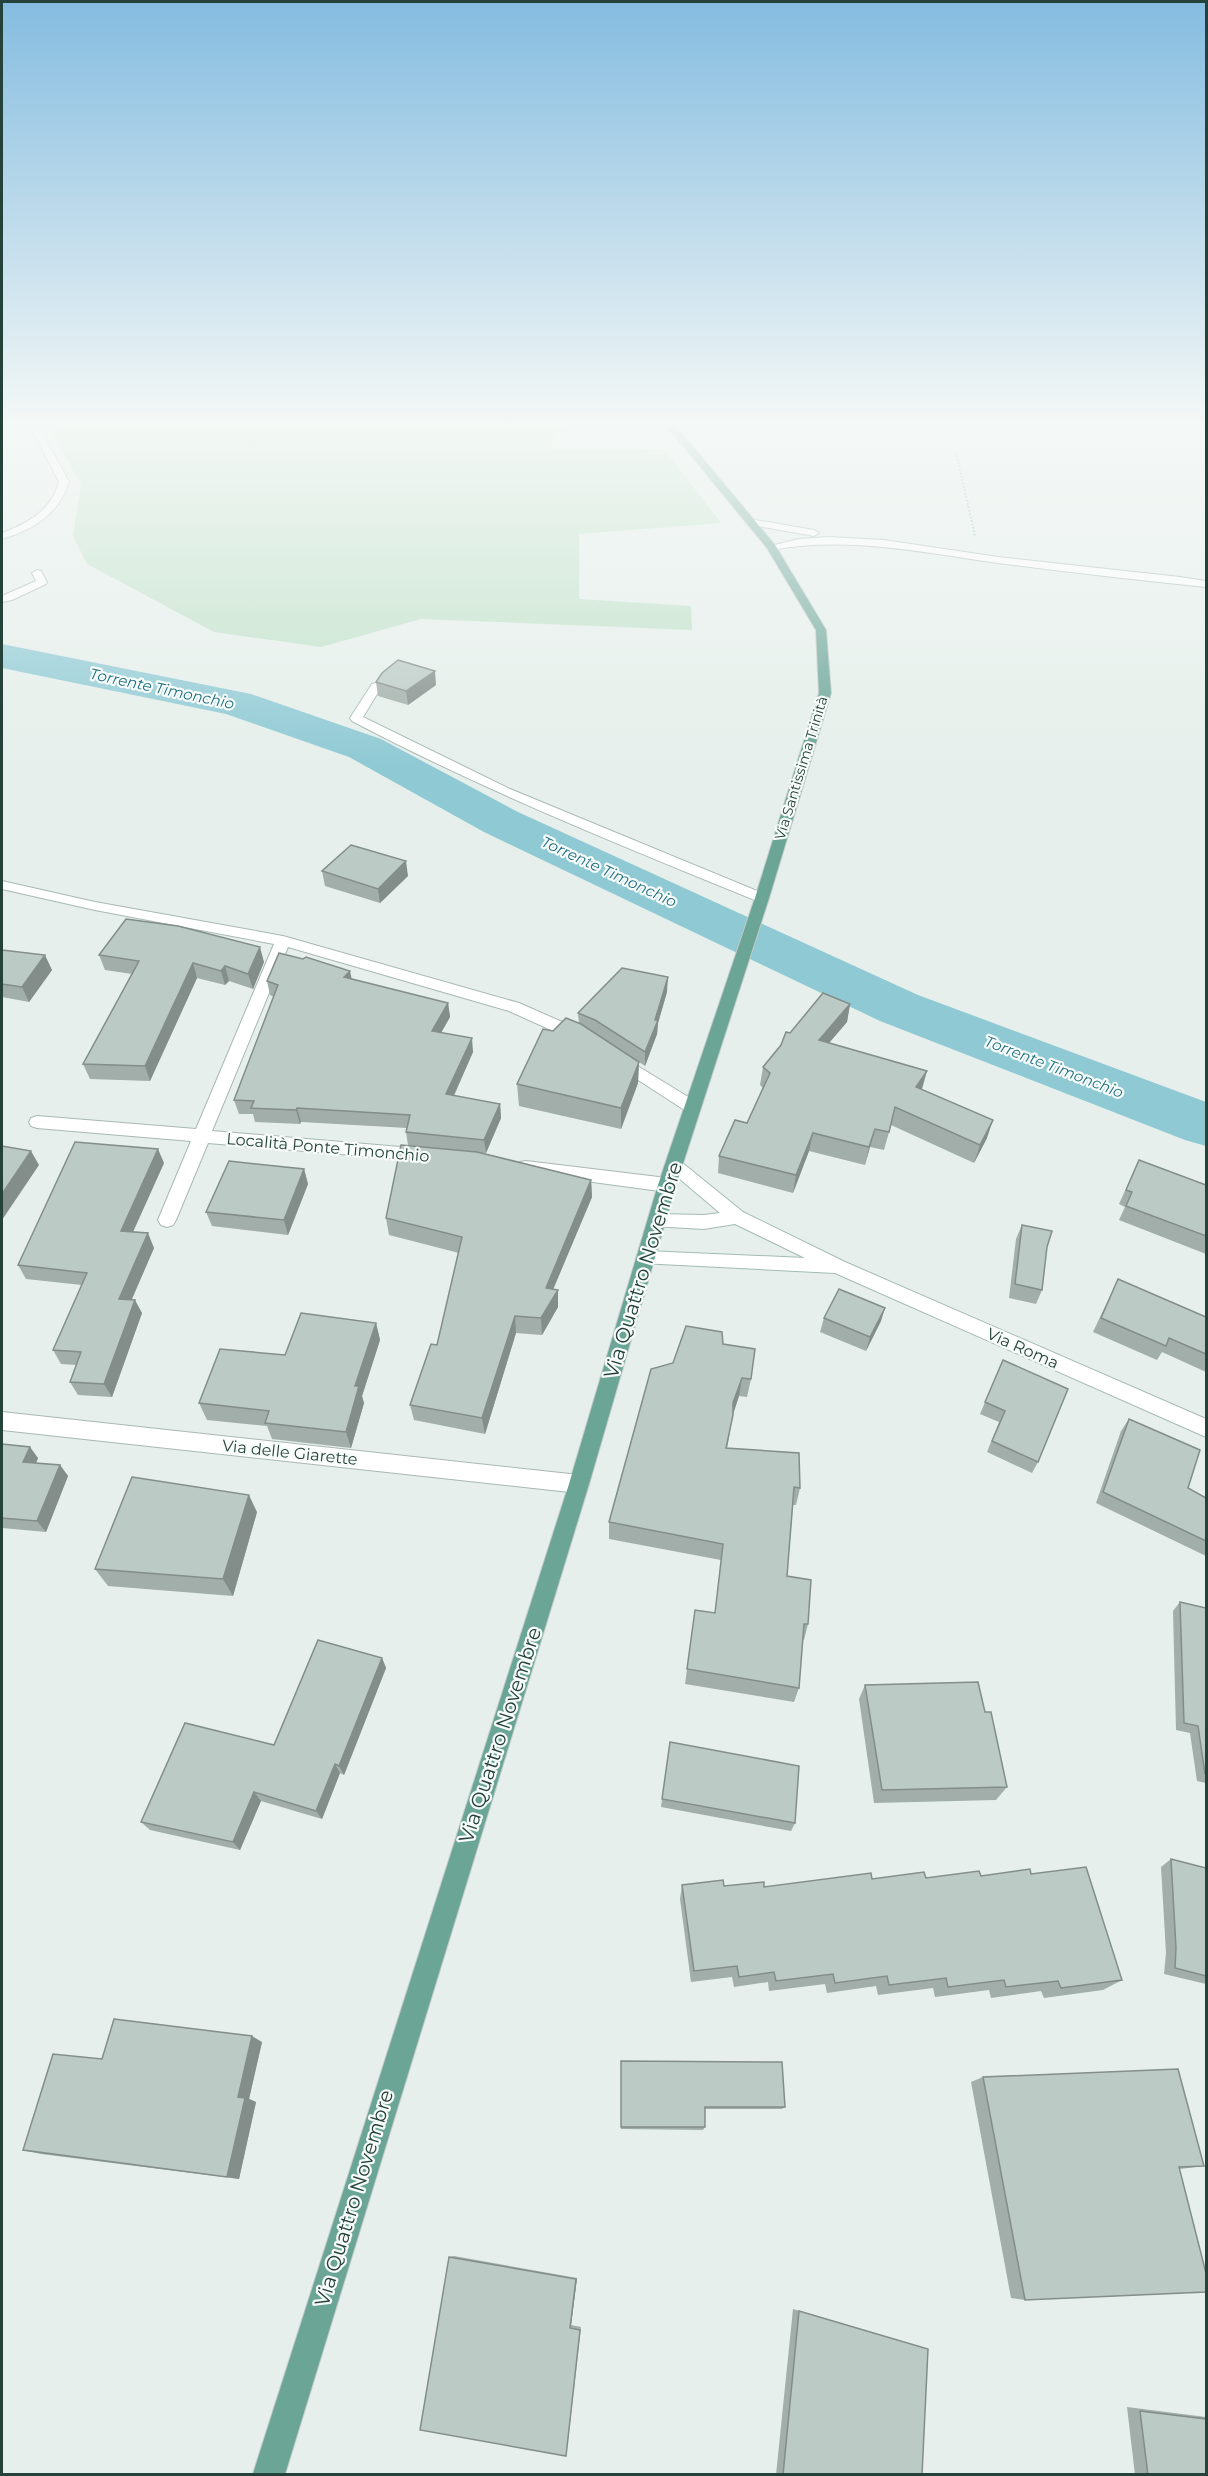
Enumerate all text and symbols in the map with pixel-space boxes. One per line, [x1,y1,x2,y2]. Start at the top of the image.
water label: Torrente Timonchio [88,664,236,713]
street label: Via Santissima Trinità [771,694,831,842]
water label: Torrente Timonchio [539,832,680,911]
water label: Torrente Timonchio [982,1031,1126,1102]
street label: Località Ponte Timonchio [226,1129,430,1166]
street label: Via Quattro Novembre [599,1159,687,1381]
street label: Via Roma [984,1324,1062,1373]
street label: Via delle Giarette [221,1436,359,1469]
street label: Via Quattro Novembre [454,1624,546,1846]
street label: Via Quattro Novembre [310,2087,398,2309]

